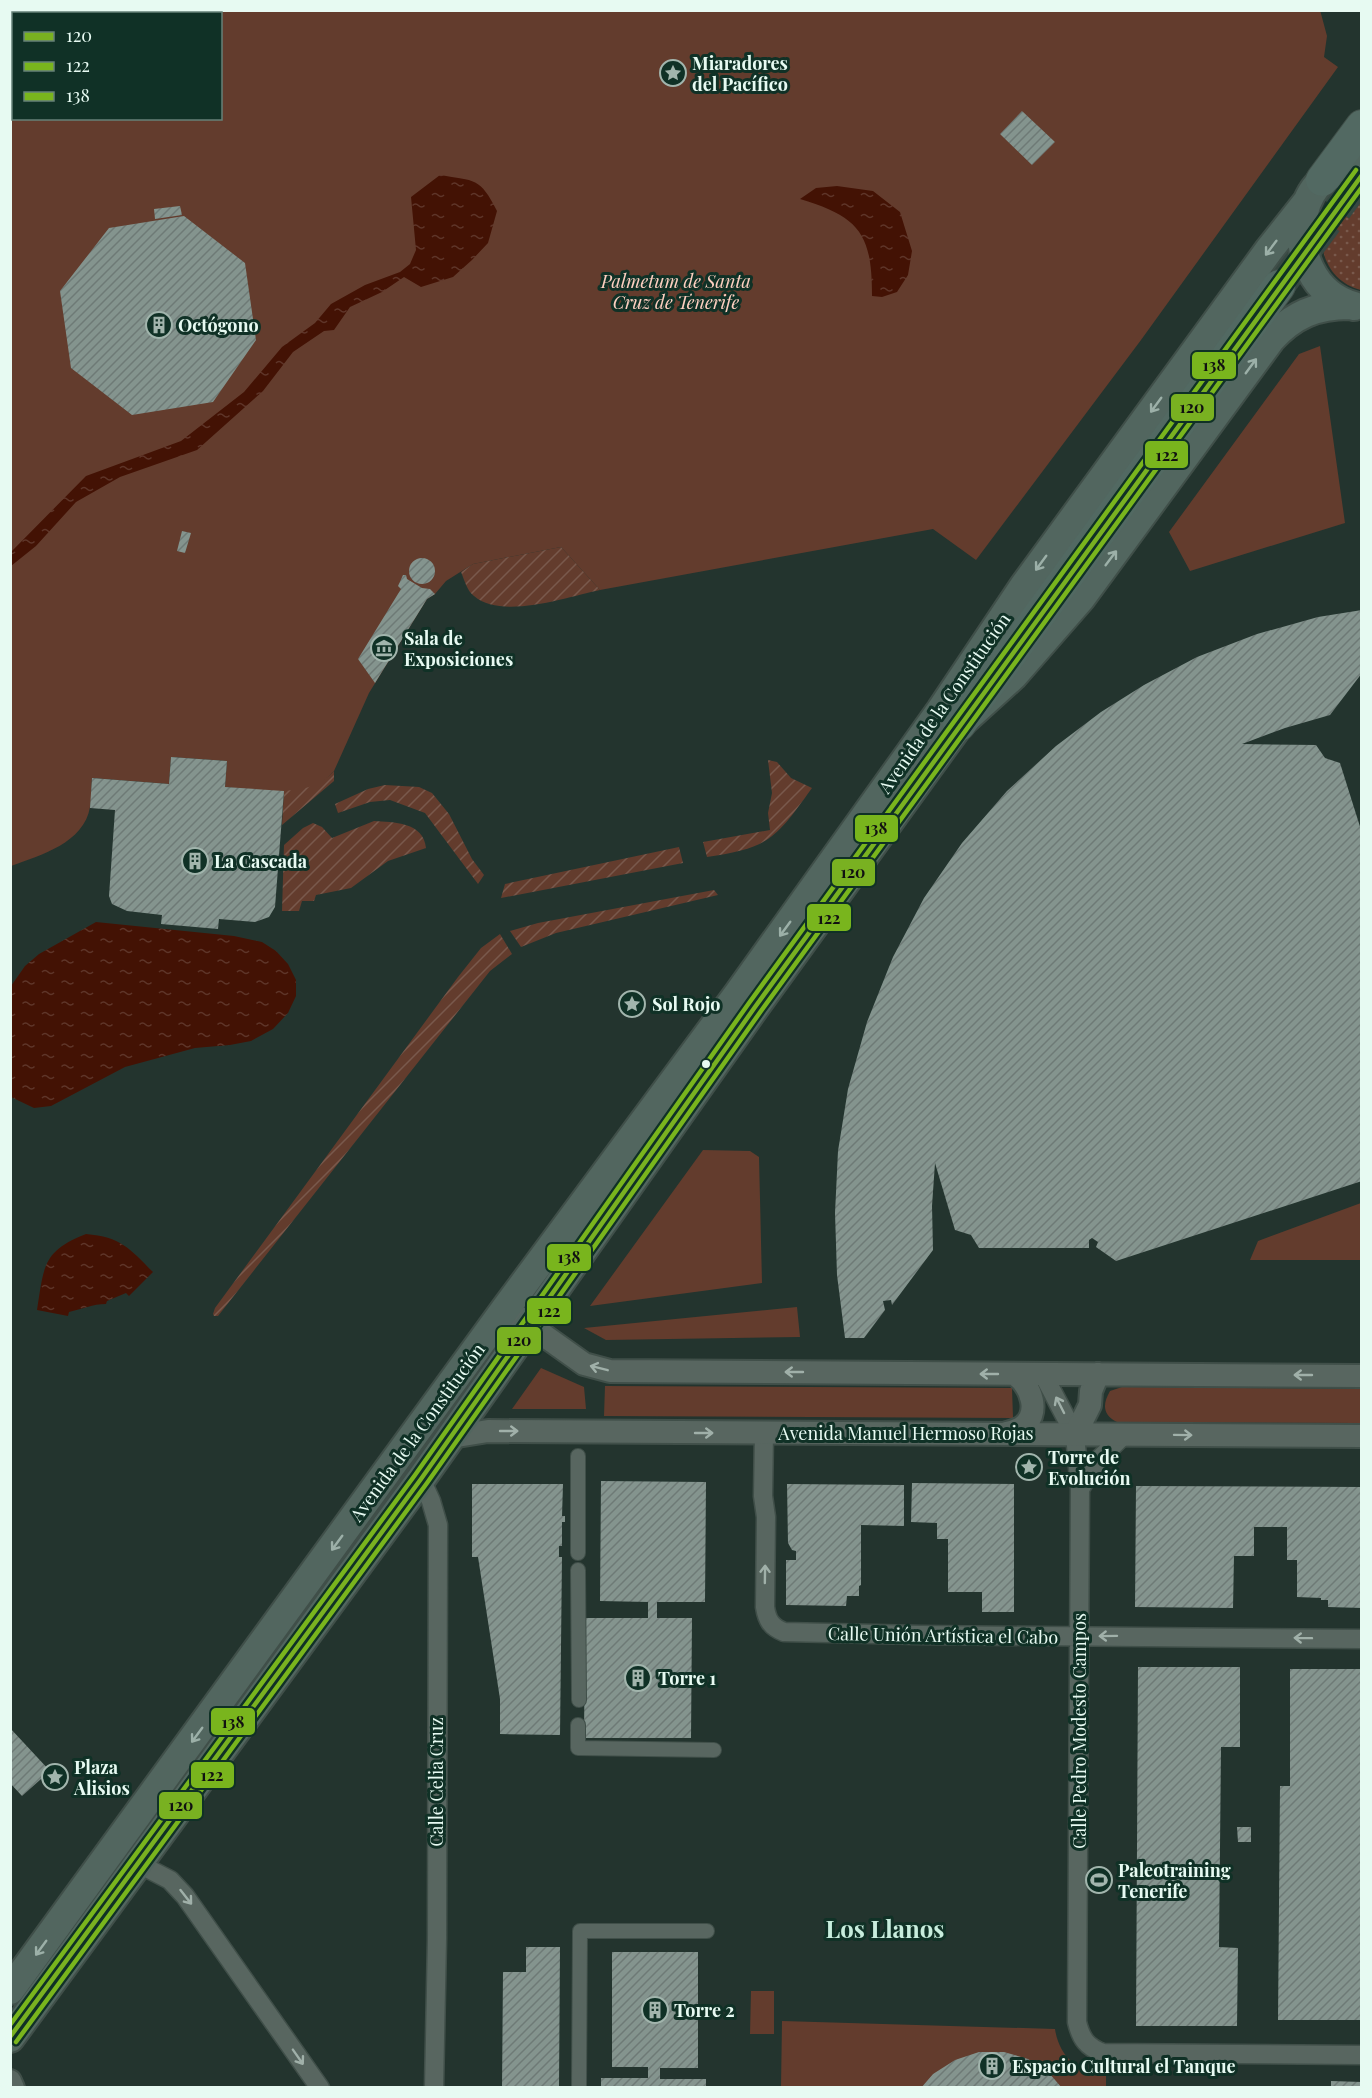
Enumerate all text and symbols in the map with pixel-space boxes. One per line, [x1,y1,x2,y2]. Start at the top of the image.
legend [12,12,222,120]
text: 120 [66,23,92,47]
place label: Miaradores del Pacífico [692,51,788,96]
text: 122 [66,53,90,77]
place icon: Miaradores del Pacífico [658,58,688,88]
text: 138 [66,83,90,107]
one-way arrow [1265,239,1277,255]
park label: Palmetum de Santa Cruz de Tenerife [600,269,751,314]
building icon: Octógono [144,310,174,340]
place label: Octógono [178,313,259,337]
line badge: 138 [1191,351,1237,380]
text: 138 [1203,354,1225,375]
one-way arrow [1245,359,1257,375]
line badge: 120 [1170,393,1215,422]
text: 120 [1180,396,1204,417]
one-way arrow [1150,397,1162,413]
line badge: 122 [1144,440,1189,469]
text: 122 [1156,444,1178,465]
one-way arrow [1104,550,1117,566]
one-way arrow [1035,554,1047,570]
street label: Avenida de la Constitución [872,608,1016,799]
place label: Sala de Exposiciones [404,626,513,671]
museum icon: Sala de Exposiciones [369,633,399,663]
line badge: 138 [854,814,899,843]
text: 138 [865,817,887,838]
building icon: La Cascada [180,846,210,876]
place label: La Cascada [214,849,308,873]
line badge: 120 [831,858,876,887]
text: 120 [841,861,865,882]
line badge: 122 [806,903,852,932]
text: 122 [818,907,840,928]
one-way arrow [779,921,791,937]
place icon: Sol Rojo [617,989,647,1019]
place label: Sol Rojo [652,992,720,1016]
unlabelled marker [700,1058,712,1070]
line badge: 138 [546,1243,592,1272]
text: 138 [558,1246,580,1267]
line badge: 122 [526,1297,572,1325]
text: 122 [538,1300,560,1321]
line badge: 120 [496,1326,542,1355]
text: 120 [507,1329,531,1350]
street label: Avenida de la Constitución [344,1338,490,1527]
one-way arrow [590,1362,609,1373]
one-way arrow [784,1366,804,1378]
one-way arrow [979,1368,999,1379]
one-way arrow [1294,1369,1314,1381]
one-way arrow [1053,1396,1065,1414]
street label: Avenida Manuel Hermoso Rojas [777,1421,1034,1445]
one-way arrow [498,1426,518,1437]
one-way arrow [693,1427,713,1438]
one-way arrow [1173,1429,1193,1440]
place label: Torre de Evolución [1048,1445,1131,1490]
place icon: Torre de Evolución [1014,1452,1044,1482]
one-way arrow [331,1535,343,1551]
one-way arrow [759,1565,771,1585]
street label: Calle Pedro Modesto Campos [1067,1613,1091,1849]
street label: Calle Unión Artística el Cabo [828,1621,1058,1649]
one-way arrow [1099,1630,1119,1642]
one-way arrow [1294,1632,1314,1644]
building icon: Torre 1 [623,1663,653,1693]
place label: Torre 1 [658,1666,716,1690]
line badge: 138 [210,1707,256,1736]
text: 138 [222,1711,244,1732]
street label: Calle Celia Cruz [424,1717,448,1847]
one-way arrow [191,1726,203,1742]
place label: Plaza Alisios [73,1755,130,1800]
line badge: 122 [190,1761,235,1789]
place icon: Plaza Alisios [40,1762,70,1792]
text: 122 [201,1764,223,1785]
line badge: 120 [158,1791,203,1820]
text: 120 [169,1794,193,1815]
place label: Paleotraining Tenerife [1118,1858,1231,1903]
sports icon: Paleotraining Tenerife [1084,1865,1114,1895]
one-way arrow [179,1889,192,1905]
district label: Los Llanos [826,1912,944,1944]
one-way arrow [34,1940,47,1956]
building icon: Torre 2 [640,1995,670,2025]
place label: Torre 2 [674,1998,735,2022]
one-way arrow [292,2048,304,2064]
building icon: Espacio Cultural el Tanque [977,2051,1007,2081]
place label: Espacio Cultural el Tanque [1012,2054,1236,2078]

